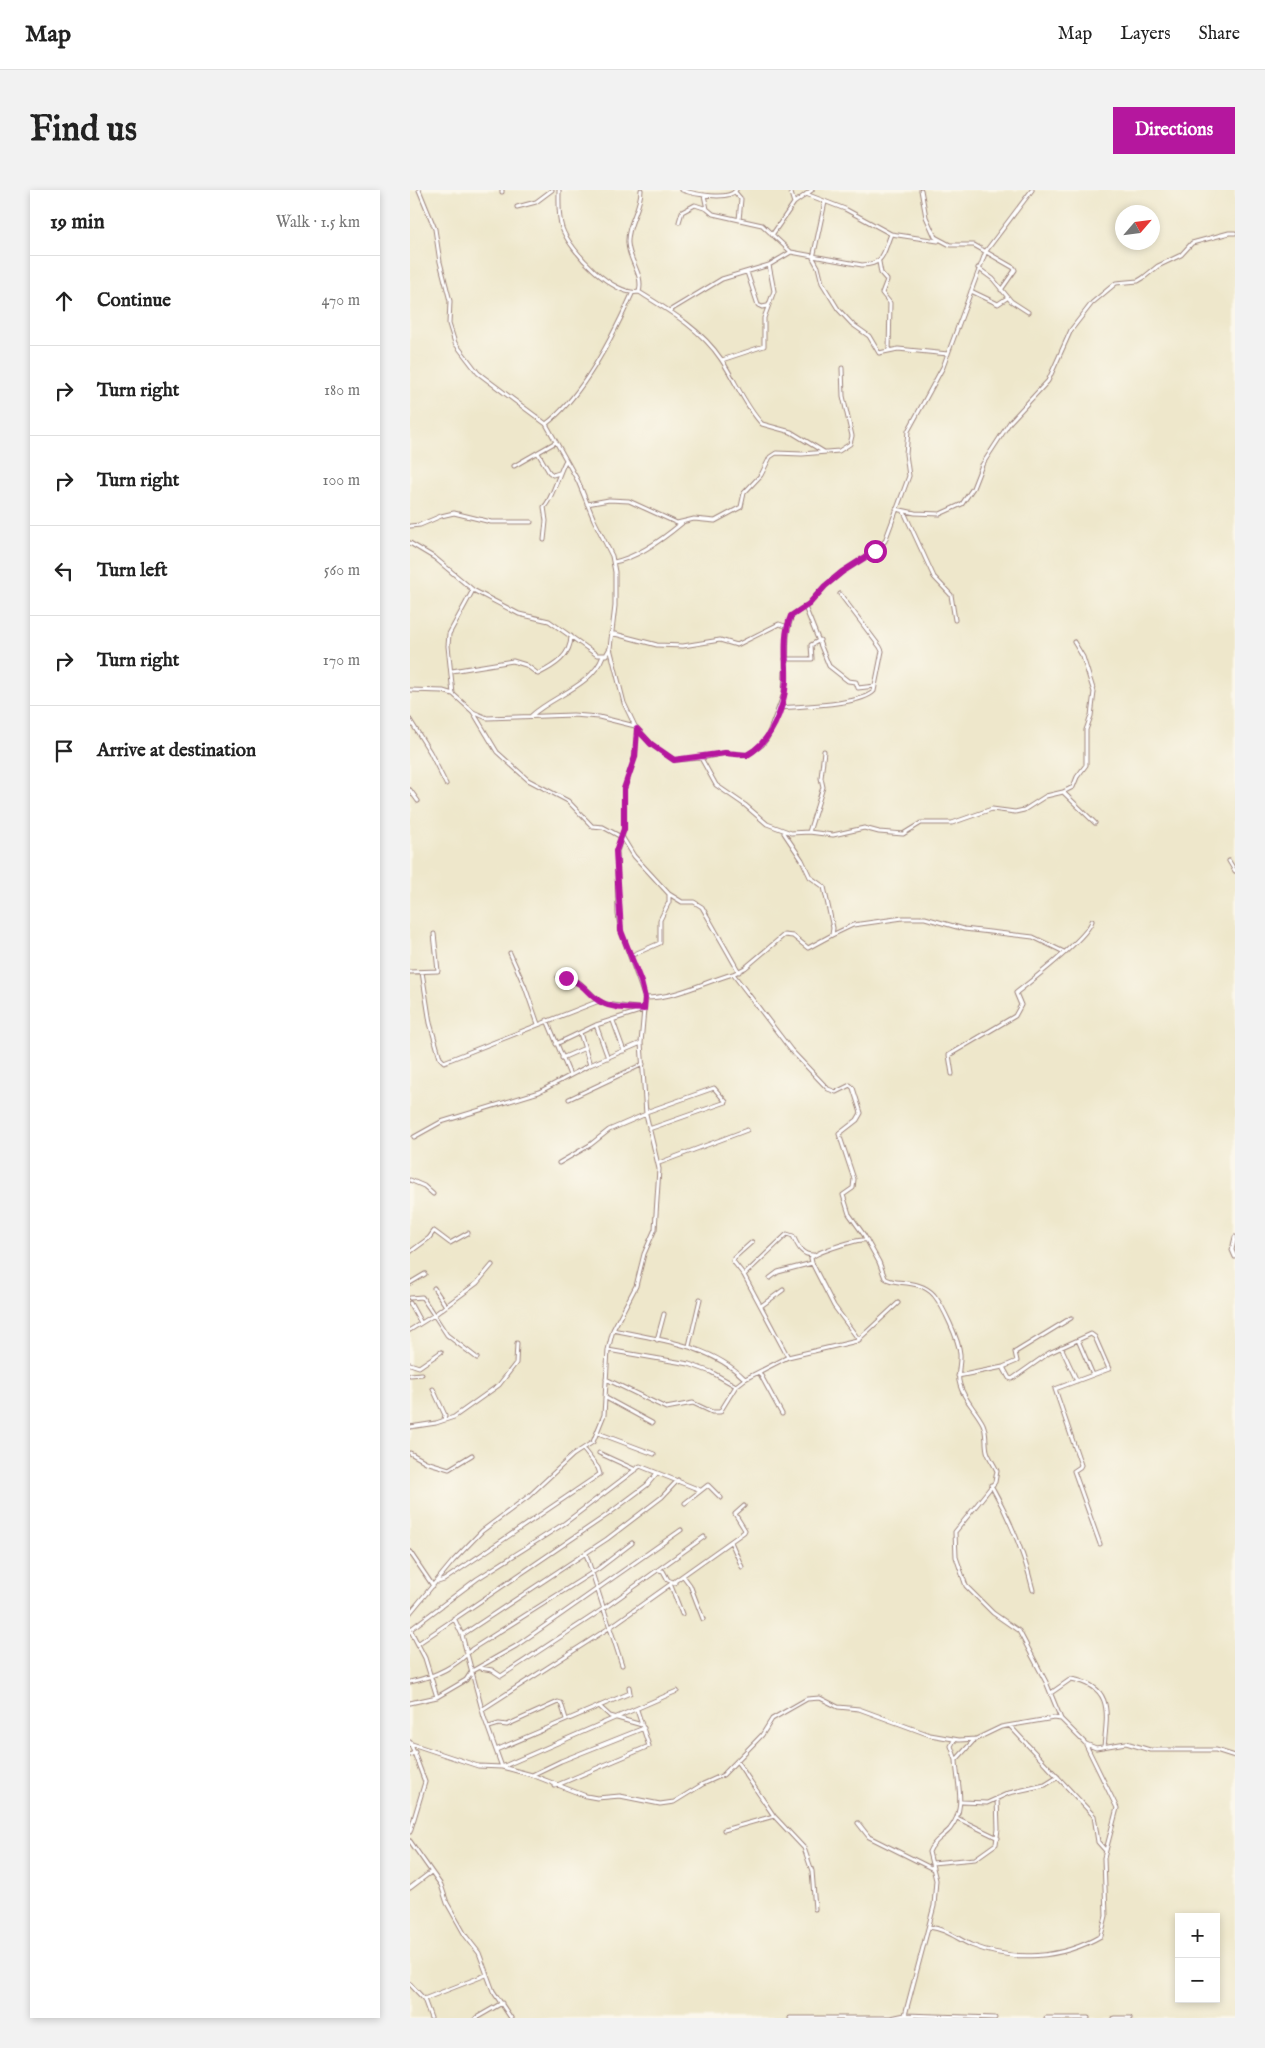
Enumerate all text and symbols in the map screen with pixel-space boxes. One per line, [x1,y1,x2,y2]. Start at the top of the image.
text: Map [25,19,71,50]
text: Map [1058,23,1092,46]
text: Layers [1120,23,1171,46]
text: Share [1199,23,1240,46]
button: Directions [1113,107,1235,154]
text: Find us [30,108,137,153]
north arrow [1115,205,1160,250]
text: 19 min [50,209,105,236]
text: Walk · 1.5 km [276,213,360,233]
icon: ahead [50,287,78,315]
text: Continue [97,289,171,313]
text: 470 m [321,291,360,311]
icon: right [50,377,78,405]
text: Turn right [97,379,179,403]
text: 180 m [324,381,360,401]
icon: right [50,467,78,495]
text: Turn right [97,469,179,493]
text: 100 m [323,471,360,491]
route start [864,540,887,563]
icon: left [50,557,78,585]
text: Turn left [97,559,168,583]
text: 560 m [324,561,360,581]
icon: right [50,647,78,675]
text: Turn right [97,649,179,673]
text: 170 m [323,651,360,671]
icon: arrive [50,737,78,765]
text: Arrive at destination [97,739,256,763]
route end [555,967,578,990]
map controls [1175,1913,1220,2003]
button: + [1175,1913,1220,1958]
button: − [1175,1958,1220,2003]

